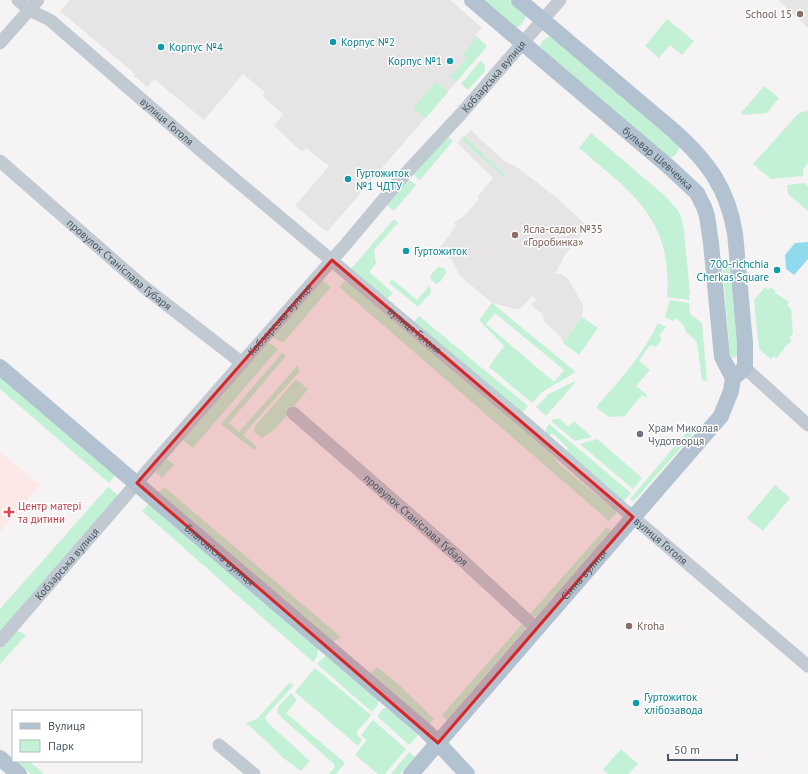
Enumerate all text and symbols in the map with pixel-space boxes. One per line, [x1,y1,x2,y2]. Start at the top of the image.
place label: School 15 [745,7,792,21]
marker: School 15 [795,9,805,19]
place label: Корпус №2 [341,35,395,49]
marker: Корпус №2 [328,37,338,47]
street label: Кобзарська вулиця [458,37,529,115]
place label: Корпус №4 [169,40,223,54]
marker: Корпус №4 [156,42,166,52]
place label: Корпус №1 [388,54,442,68]
marker: Корпус №1 [445,56,455,66]
street label: вулиця Гоголя [137,94,197,148]
street label: бульвар Шевченка [619,123,696,193]
place label: Гуртожиток №1 ЧДТУ [356,166,410,193]
marker: Гуртожиток №1 ЧДТУ [343,174,353,184]
street label: провулок Станіслава Губаря [64,216,175,313]
place label: Ясла-садок №35 «Горобинка» [523,222,603,249]
marker: Ясла-садок №35 «Горобинка» [510,230,520,240]
place label: Гуртожиток [414,244,468,258]
marker: Гуртожиток [401,246,411,256]
place label: 700-richchia Cherkas Square [697,257,769,284]
marker: 700-richchia Cherkas Square [772,265,782,275]
street label: Кобзарська вулиця [244,281,315,359]
street label: вулиця Гоголя [385,304,445,357]
place label: Храм Миколая Чудотворця [648,421,718,448]
marker: Храм Миколая Чудотворця [635,429,645,439]
street label: провулок Станіслава Губаря [361,471,471,569]
place label: Центр матері та дитини [18,499,81,526]
marker: Центр матері та дитини [3,506,15,518]
street label: вулиця Гоголя [631,514,691,568]
street label: Благовісна вулиця [182,521,258,589]
street label: Кобзарська вулиця [32,525,102,603]
street label: Сінна вулиця [558,546,610,603]
place label: Kroha [637,619,665,633]
marker: Kroha [624,621,634,631]
place label: Гуртожиток хлібозавода [644,690,703,717]
marker: Гуртожиток хлібозавода [631,698,641,708]
legend [12,710,142,762]
text: Вулиця [48,718,85,733]
scale bar [668,736,737,762]
text: Парк [48,738,74,753]
text: 50 m [674,742,700,757]

